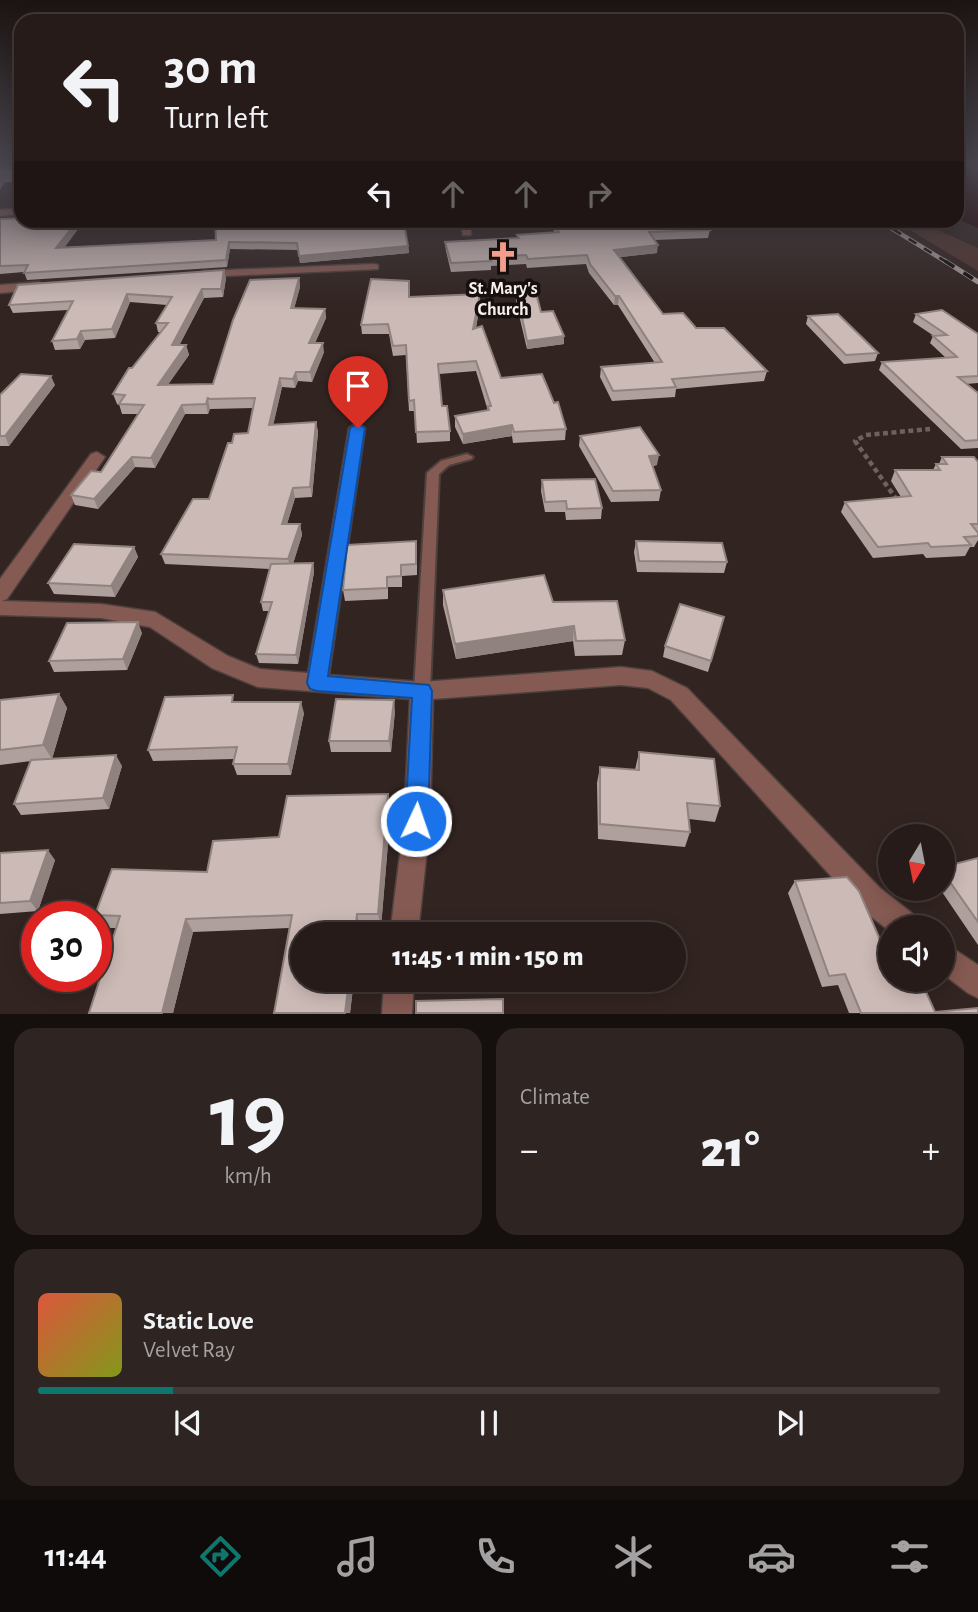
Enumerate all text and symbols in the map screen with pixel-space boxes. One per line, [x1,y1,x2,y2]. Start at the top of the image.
icon: left [49,42,140,133]
text: 30 m [164,44,258,93]
text: Turn left [164,102,268,134]
icon: left [361,175,399,213]
icon: ahead [434,175,472,213]
icon: ahead [507,175,545,213]
icon: right [580,175,618,213]
church icon: St. Mary's Church [486,240,520,274]
place label: St. Mary's Church [468,280,538,319]
pin [328,356,388,428]
icon: arrive [339,367,377,405]
position arrow [379,784,453,858]
north arrow [878,824,956,901]
map controls [878,824,955,992]
speed limit sign: 30 [21,901,112,992]
button: sound [878,915,955,992]
text: 11:45 · 1 min · 150 m [392,944,584,970]
text: 19 [210,1072,286,1163]
text: Climate [520,1086,590,1109]
text: 21° [700,1124,760,1176]
text: − [520,1132,538,1170]
text: + [922,1132,940,1170]
text: km/h [224,1165,272,1188]
text: Static Love [143,1308,254,1334]
text: Velvet Ray [143,1339,235,1362]
icon: previous [169,1404,207,1442]
icon: pause [470,1404,508,1442]
icon: next [771,1404,809,1442]
icon: directions [196,1532,245,1581]
icon: music [333,1532,382,1581]
icon: phone [471,1532,520,1581]
icon: climate [609,1532,658,1581]
icon: car [747,1532,796,1581]
icon: filters [885,1532,934,1581]
text: 11:44 [44,1540,107,1572]

